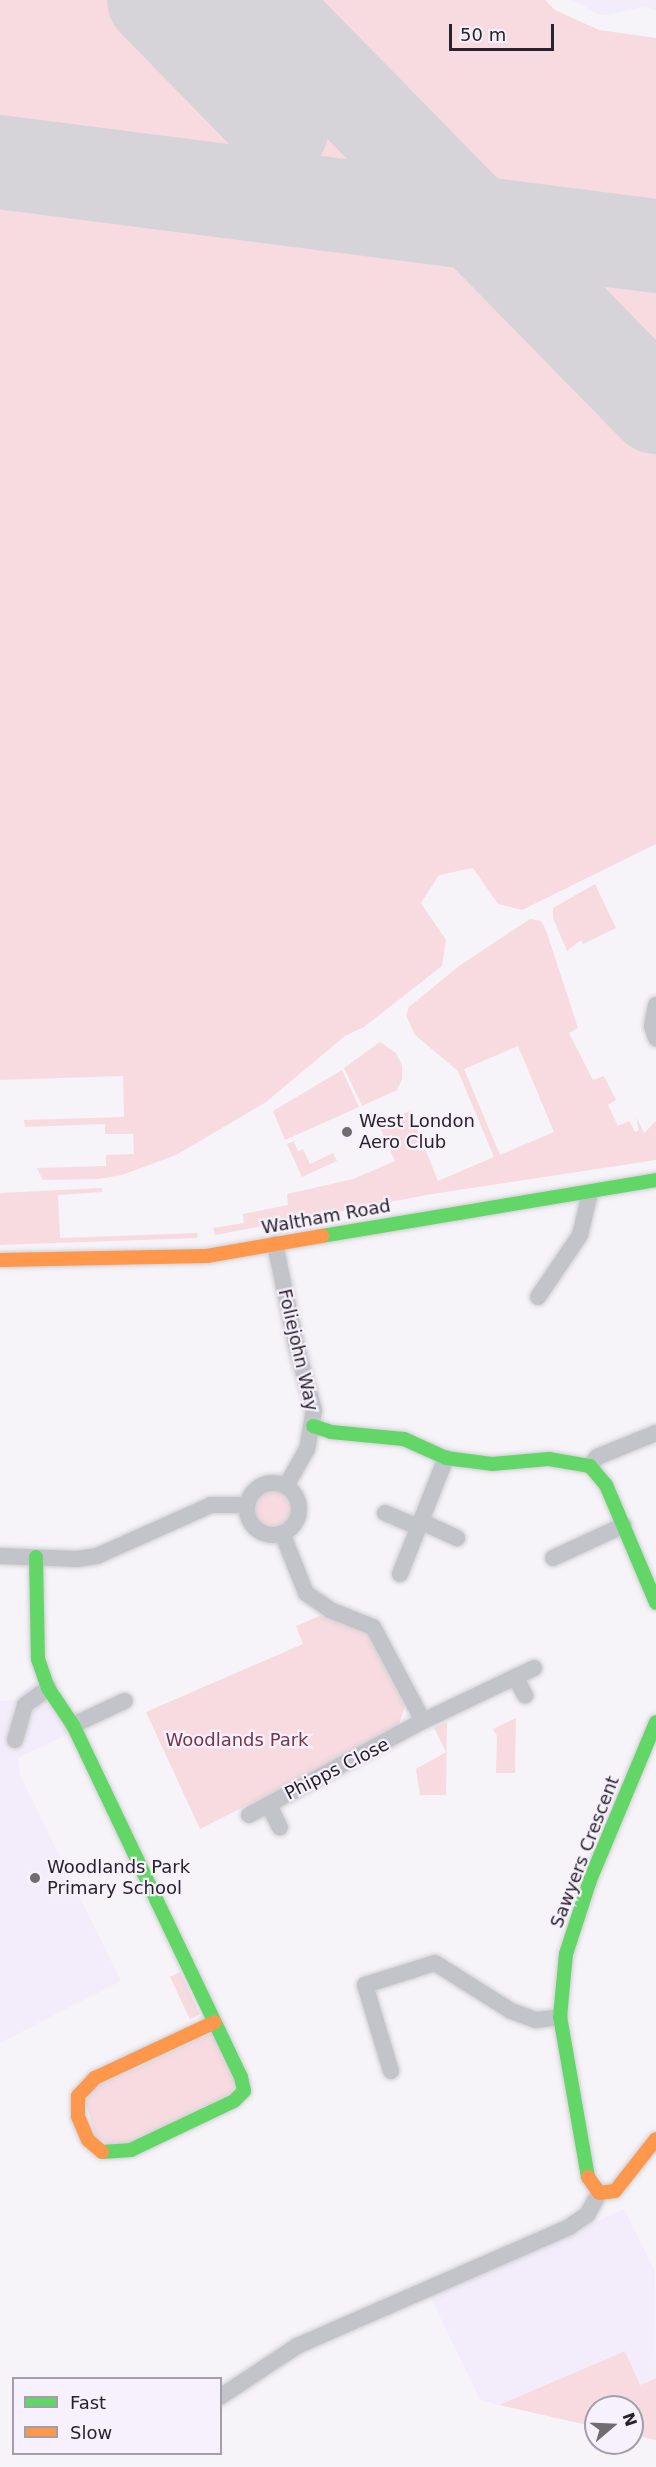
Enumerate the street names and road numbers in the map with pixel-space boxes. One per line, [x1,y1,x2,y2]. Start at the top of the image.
street label: Waltham Road [260,1195,392,1239]
street label: Foliejohn Way [273,1287,323,1413]
street label: Phipps Close [281,1733,393,1805]
street label: Sawyers Crescent [546,1773,624,1931]

